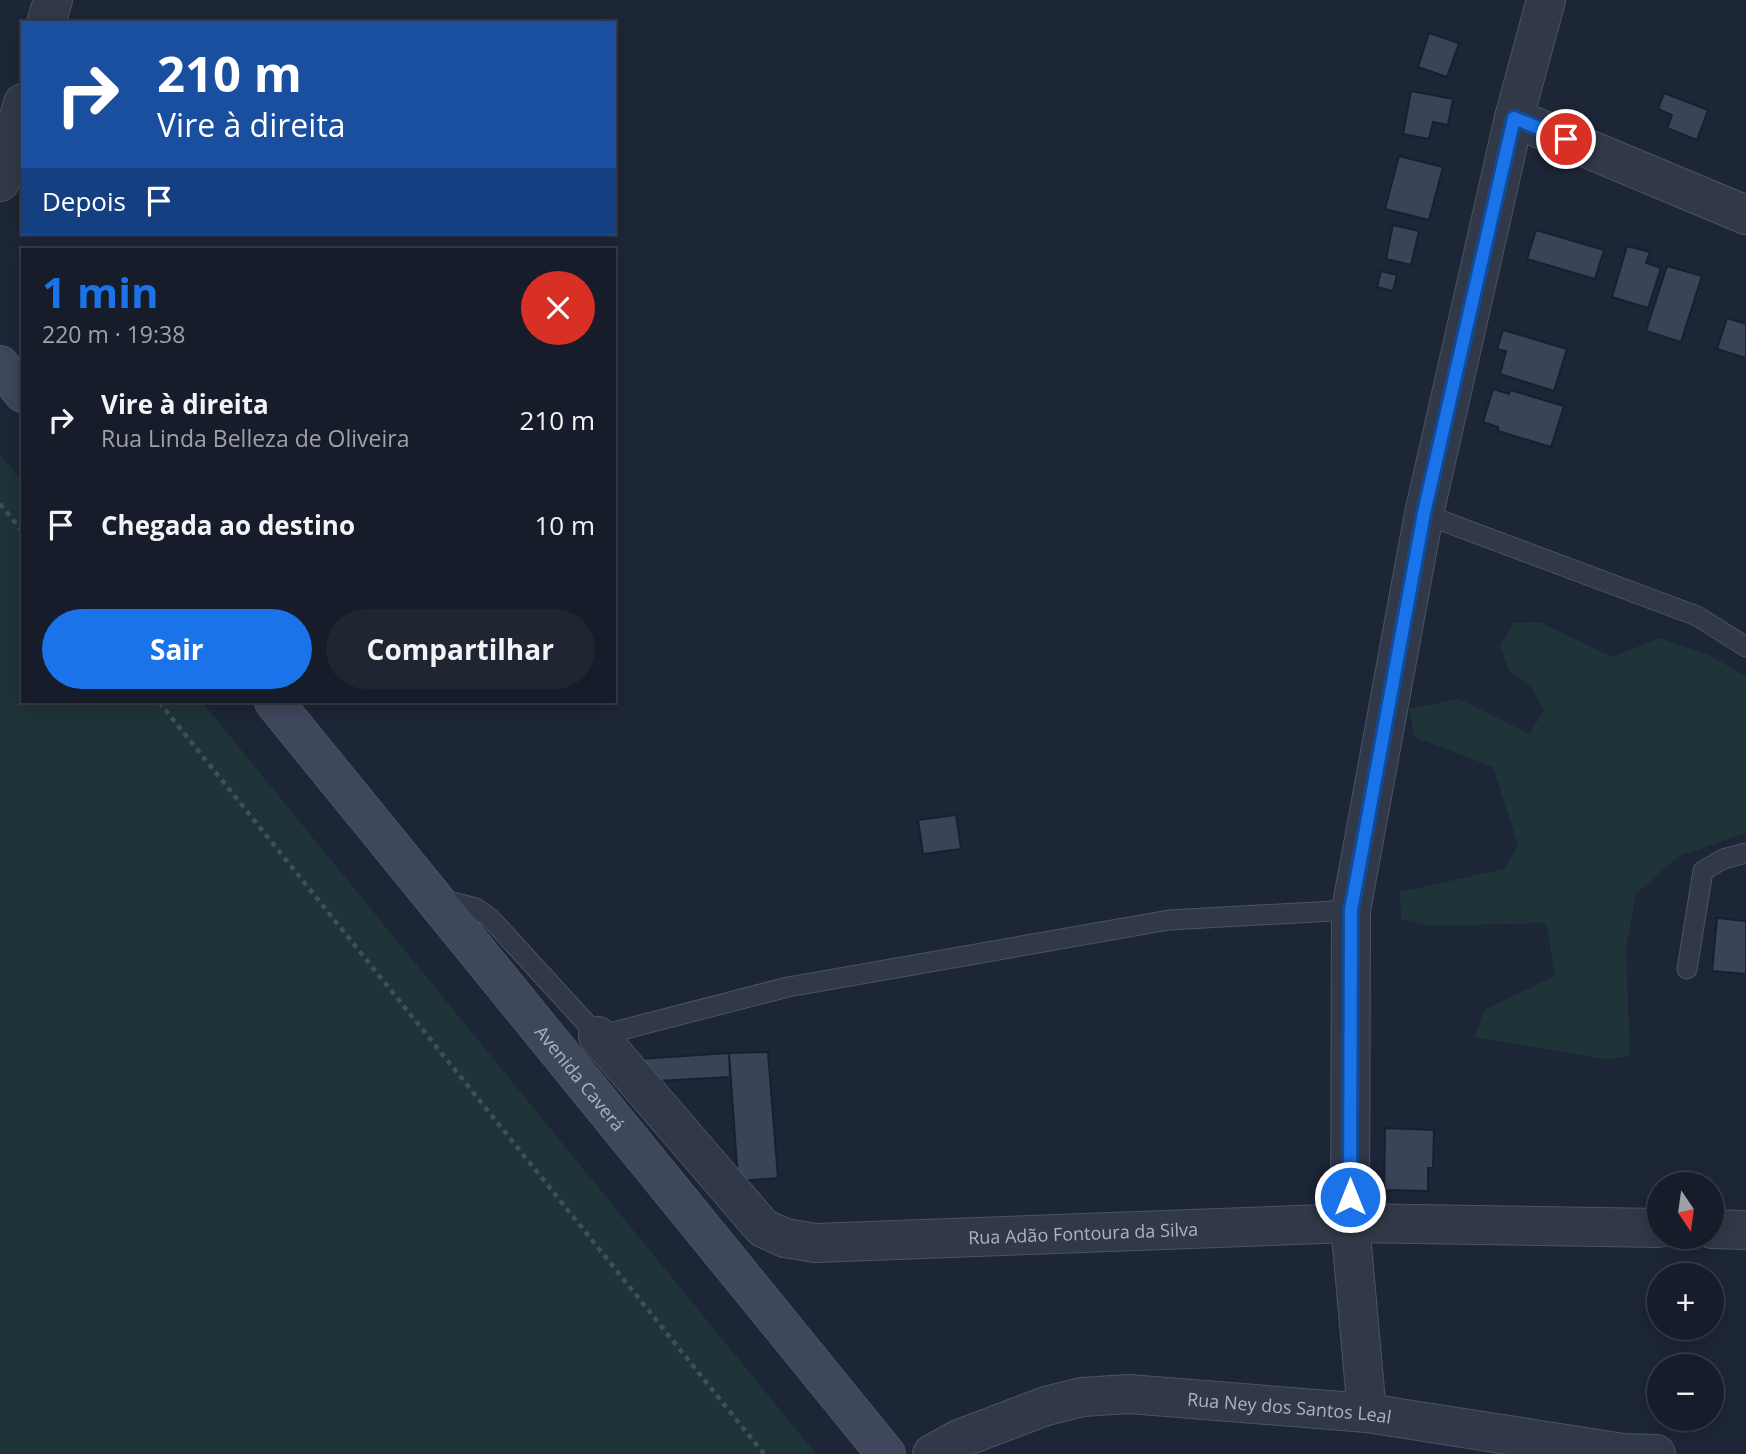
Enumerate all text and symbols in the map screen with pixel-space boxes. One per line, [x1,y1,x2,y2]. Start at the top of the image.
text: 210 m [157,40,302,106]
icon: right [42,49,133,140]
text: Vire à direita [157,103,346,146]
pin [1536,109,1596,169]
icon: arrive [1547,120,1585,158]
icon: arrive [140,182,178,220]
text: Depois [42,183,126,219]
text: 1 min [42,263,159,320]
button: close [521,271,595,345]
text: 220 m · 19:38 [42,318,185,350]
text: Vire à direita [101,386,269,422]
icon: right [42,401,80,439]
text: 210 m [520,402,595,438]
text: Rua Linda Belleza de Oliveira [101,422,410,454]
icon: arrive [42,506,80,544]
text: Chegada ao destino [101,507,355,543]
text: 10 m [534,507,595,543]
button: Sair [42,609,312,689]
button: Compartilhar [326,609,595,689]
street label: Avenida Caverá [530,1020,630,1136]
position arrow [1313,1160,1387,1234]
north arrow [1647,1172,1724,1250]
map controls [1647,1172,1724,1431]
street label: Rua Adão Fontoura da Silva [968,1217,1198,1249]
button: + [1647,1263,1724,1340]
button: − [1647,1354,1724,1431]
street label: Rua Ney dos Santos Leal [1186,1387,1393,1429]

